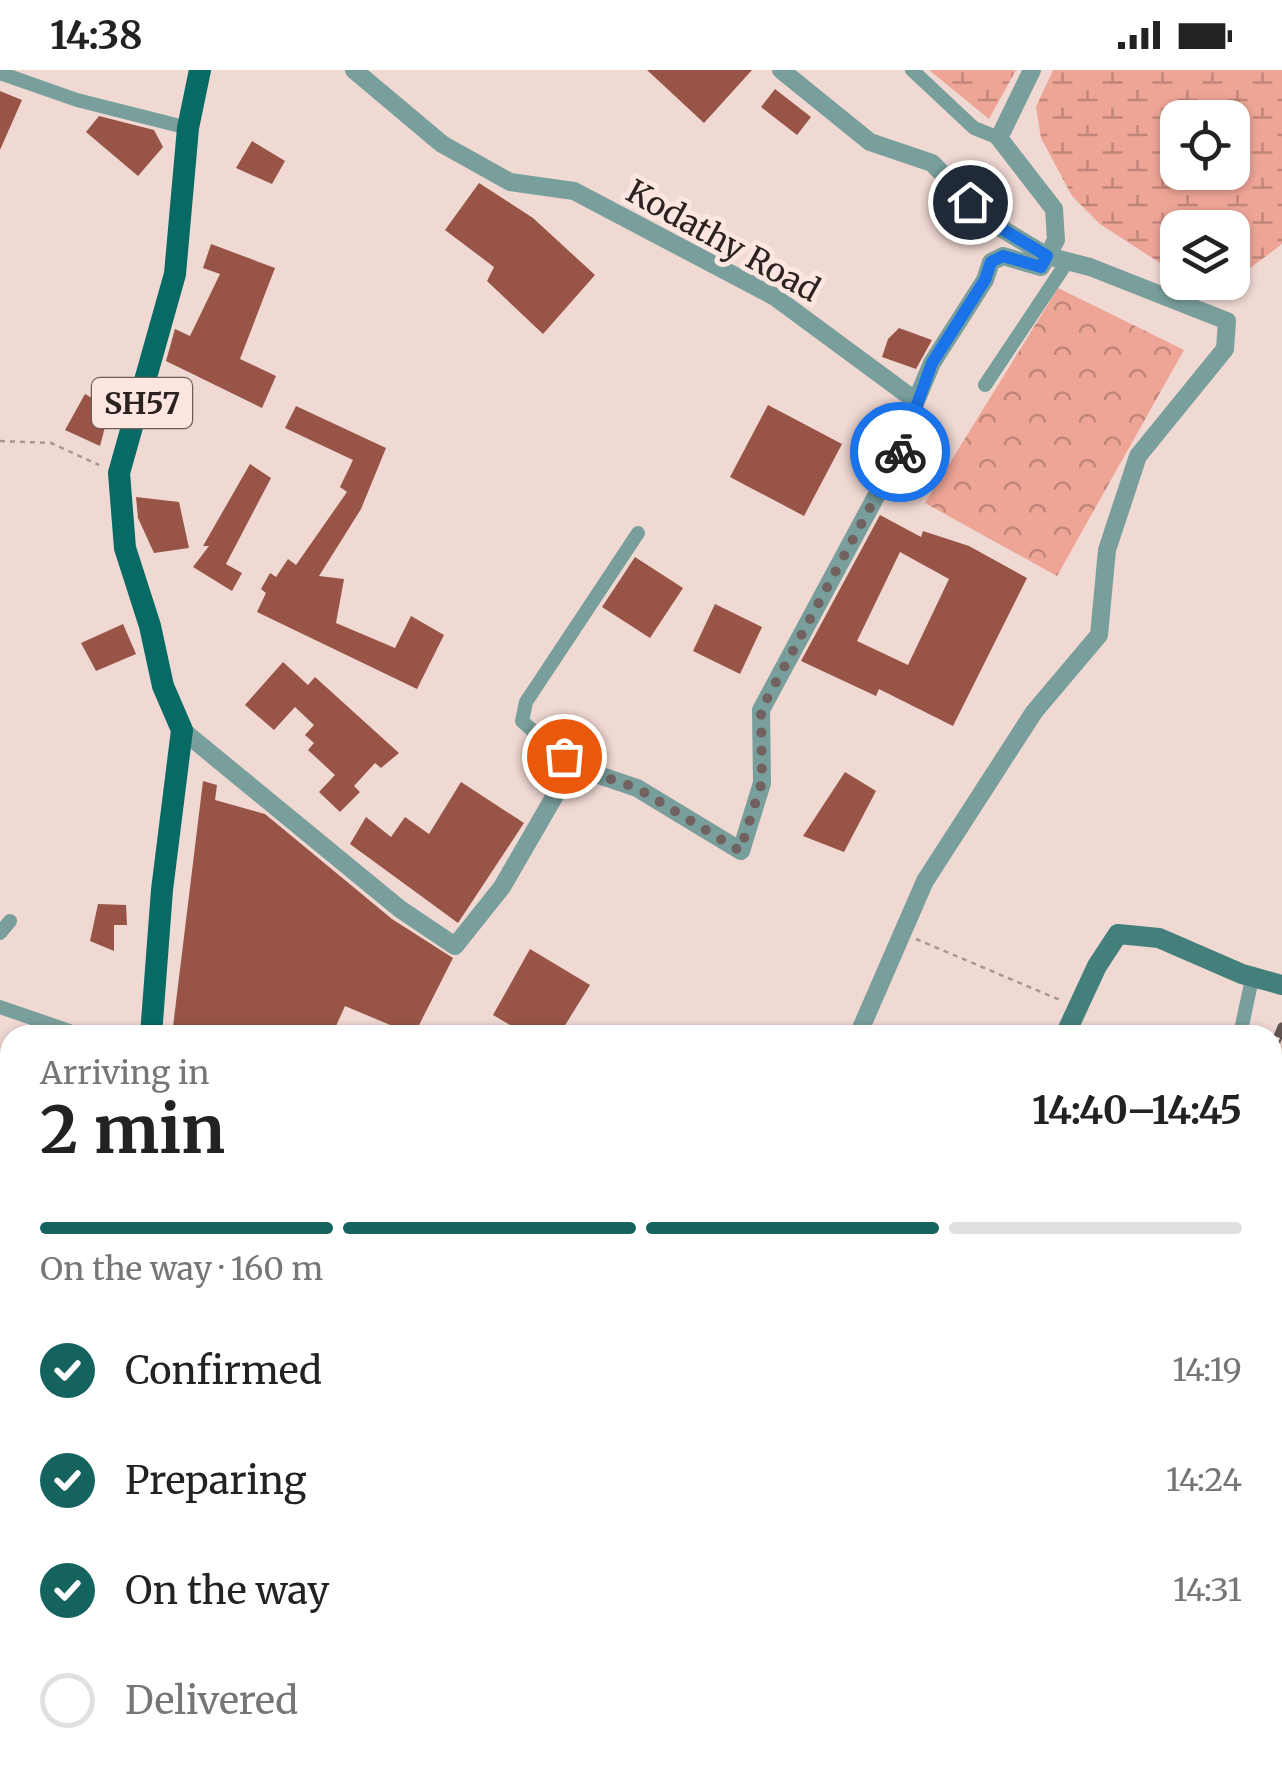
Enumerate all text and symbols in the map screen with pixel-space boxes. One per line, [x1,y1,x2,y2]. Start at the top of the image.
text: 14:38 [50,12,143,59]
map controls [1160,100,1250,300]
button: locate [1160,100,1250,190]
pin [928,160,1013,245]
street label: Kodathy Road [619,171,827,311]
icon: home [943,175,998,230]
button: layers [1160,210,1250,300]
road number: SH57 [92,378,192,428]
courier [850,402,950,502]
icon: bike [873,425,928,480]
pin [522,714,607,799]
icon: bag [537,729,592,784]
text: Arriving in [40,1053,209,1093]
text: 14:40–14:45 [1032,1087,1242,1134]
text: 2 min [40,1089,225,1171]
text: On the way · 160 m [40,1249,323,1289]
icon: check [40,1343,95,1398]
text: Confirmed [125,1347,322,1394]
text: 14:19 [1172,1350,1242,1390]
icon: check [40,1453,95,1508]
text: Preparing [125,1457,307,1504]
text: 14:24 [1166,1460,1242,1500]
icon: check [40,1563,95,1618]
text: On the way [125,1567,329,1614]
text: 14:31 [1173,1570,1242,1610]
text: Delivered [125,1677,298,1724]

